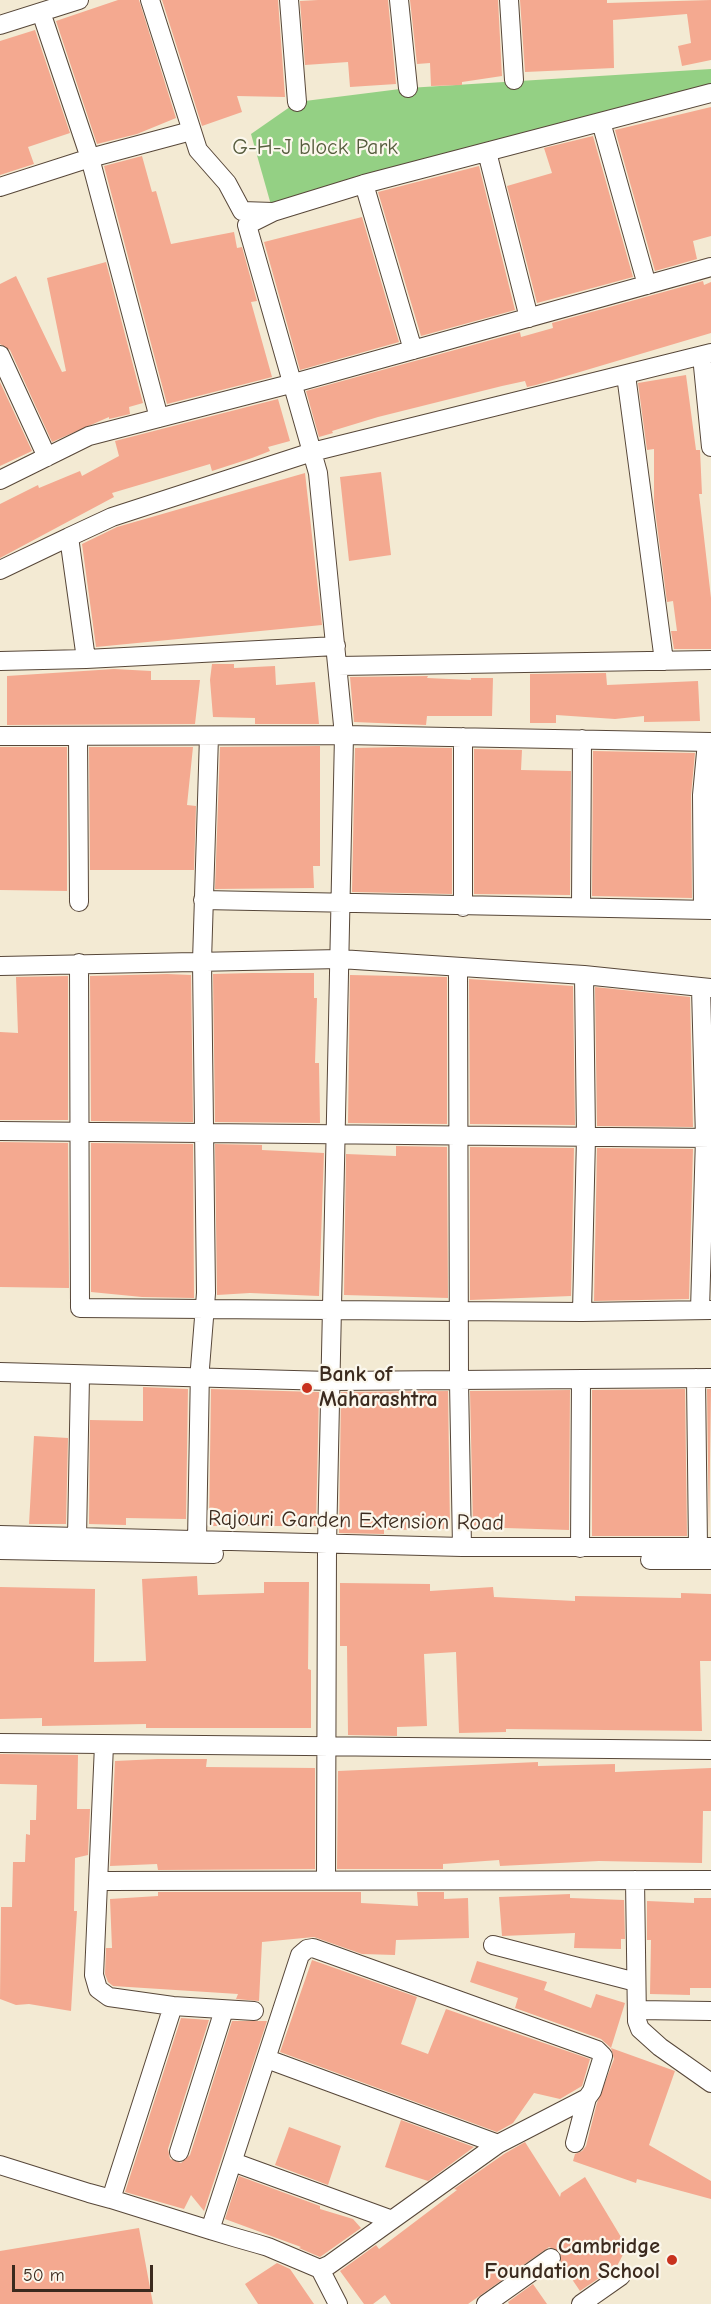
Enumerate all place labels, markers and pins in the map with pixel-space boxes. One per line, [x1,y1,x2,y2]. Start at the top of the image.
place label: Bank of Maharashtra [319,1362,438,1414]
marker: Bank of Maharashtra [300,1381,314,1395]
place label: Cambridge Foundation School [484,2234,660,2286]
marker: Cambridge Foundation School [665,2253,679,2267]

